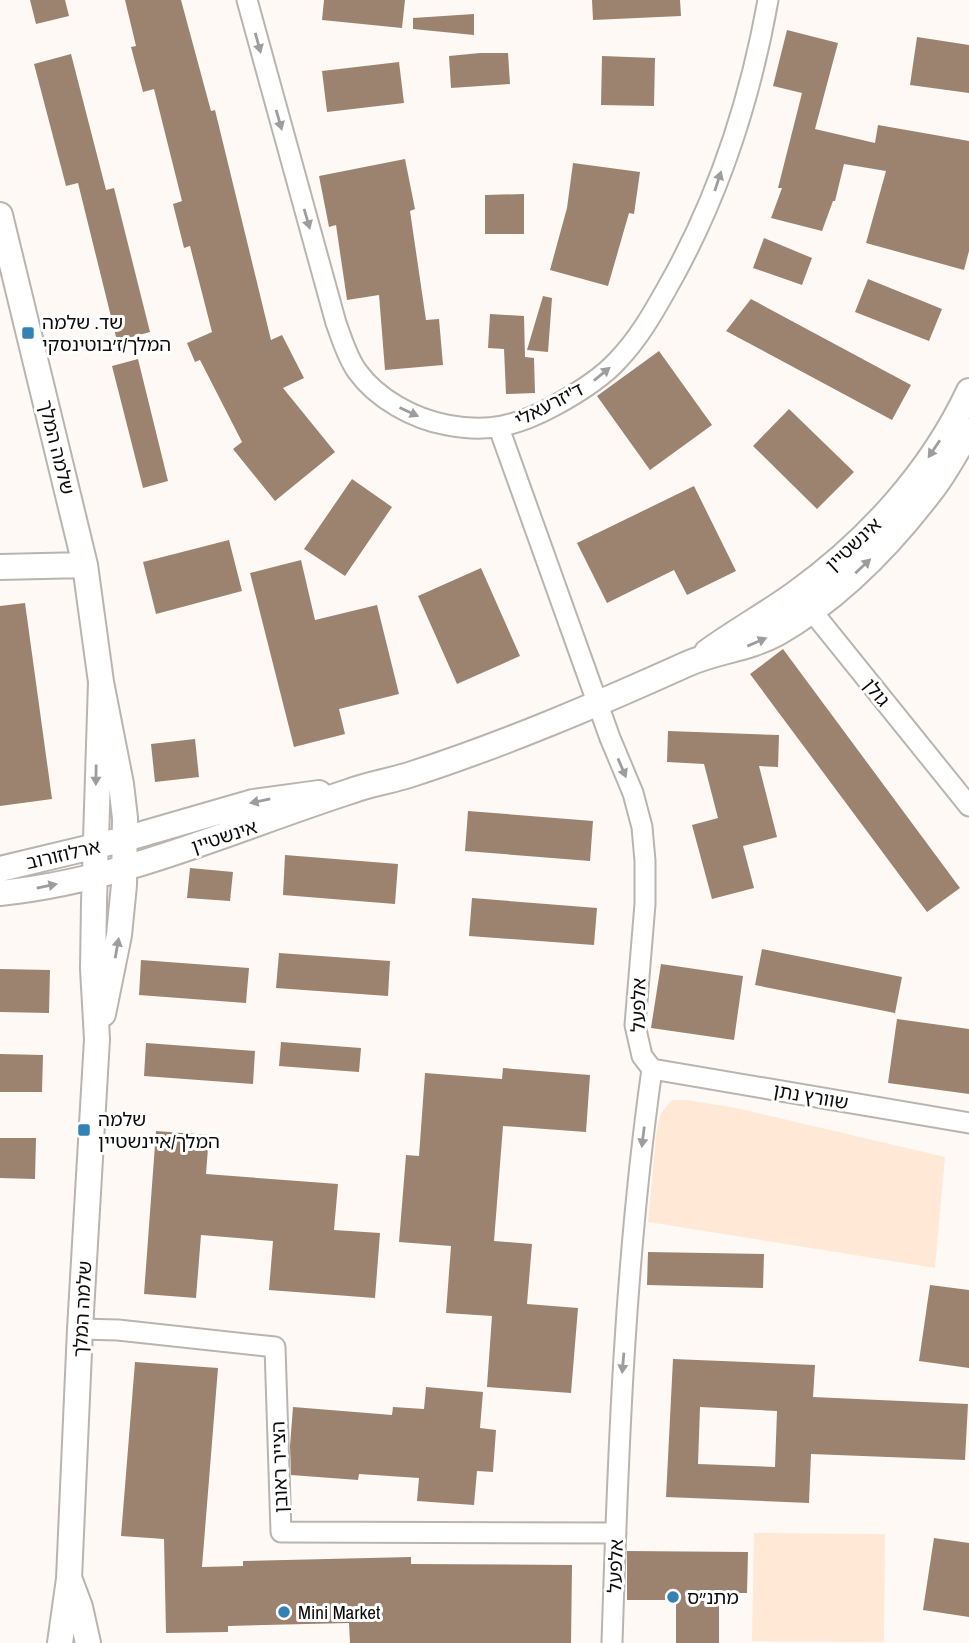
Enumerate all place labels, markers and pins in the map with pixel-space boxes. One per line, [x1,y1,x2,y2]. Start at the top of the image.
place label: שד. שלמה המלך/ז׳בוטינסקי [42,309,171,357]
marker: שד. שלמה המלך/ז׳בוטינסקי [20,325,36,341]
place label: שלמה המלך/איינשטיין [98,1106,220,1154]
marker: שלמה המלך/איינשטיין [76,1122,92,1138]
place label: מתנ״ס [687,1584,739,1610]
marker: מתנ״ס [665,1589,681,1605]
place label: Mini Market [298,1599,381,1625]
marker: Mini Market [276,1604,292,1620]

